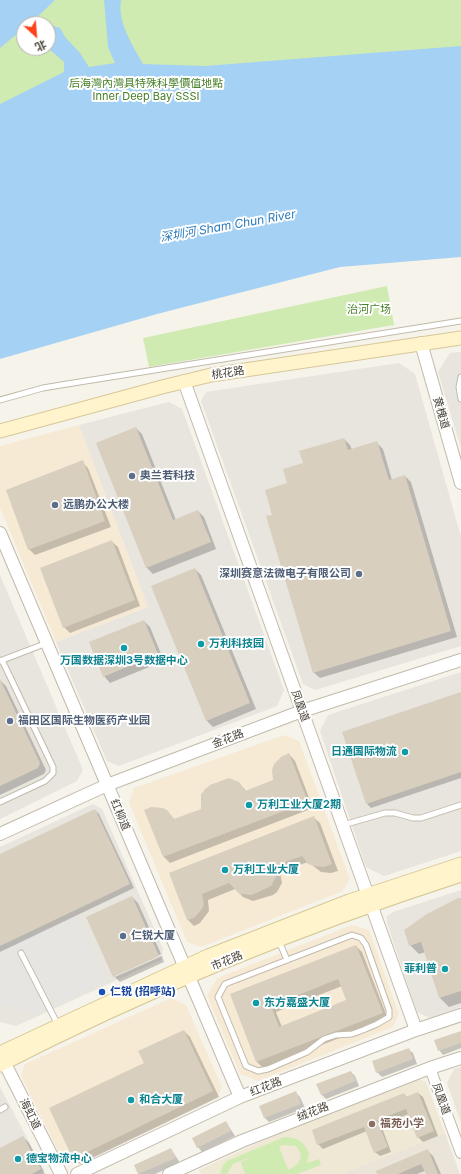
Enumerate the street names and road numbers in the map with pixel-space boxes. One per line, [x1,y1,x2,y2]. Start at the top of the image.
street label: 桃花路 [211,364,245,382]
street label: 黄槐道 [430,395,452,431]
street label: 凤凰道 [288,688,312,724]
street label: 金花路 [210,727,246,751]
street label: 红柳道 [107,797,133,833]
street label: 市花路 [209,949,245,973]
street label: 红花路 [248,1075,284,1099]
street label: 凤凰道 [429,1081,453,1117]
street label: 海虹道 [17,1096,43,1132]
street label: 绒花路 [295,1100,331,1124]

